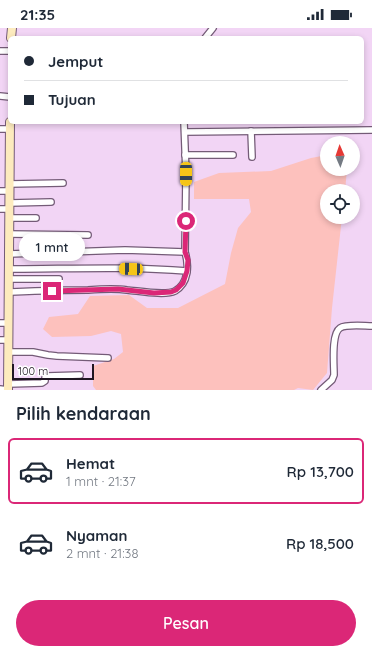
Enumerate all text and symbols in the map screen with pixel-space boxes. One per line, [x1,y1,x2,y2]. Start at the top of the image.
text: 21:35 [20,5,55,24]
text: Jemput [48,52,103,71]
text: Tujuan [48,90,96,109]
north arrow [320,136,360,176]
map controls [320,136,360,224]
car [180,162,192,186]
button: locate [320,184,360,224]
route start [177,212,195,230]
callout: 1 mnt [19,233,85,261]
text: 1 mnt [35,239,69,255]
car [119,263,143,275]
route end [43,282,61,300]
scale bar [12,362,94,381]
text: 100 m [18,364,48,378]
text: Pilih kendaraan [16,402,151,425]
icon: car [18,453,54,489]
text: Hemat [66,454,115,473]
text: Rp 13,700 [287,462,354,481]
text: 1 mnt · 21:37 [66,473,136,489]
icon: car [18,525,54,561]
text: Nyaman [66,526,127,545]
text: Rp 18,500 [286,534,354,553]
text: 2 mnt · 21:38 [66,545,138,561]
button: Pesan [16,600,356,646]

